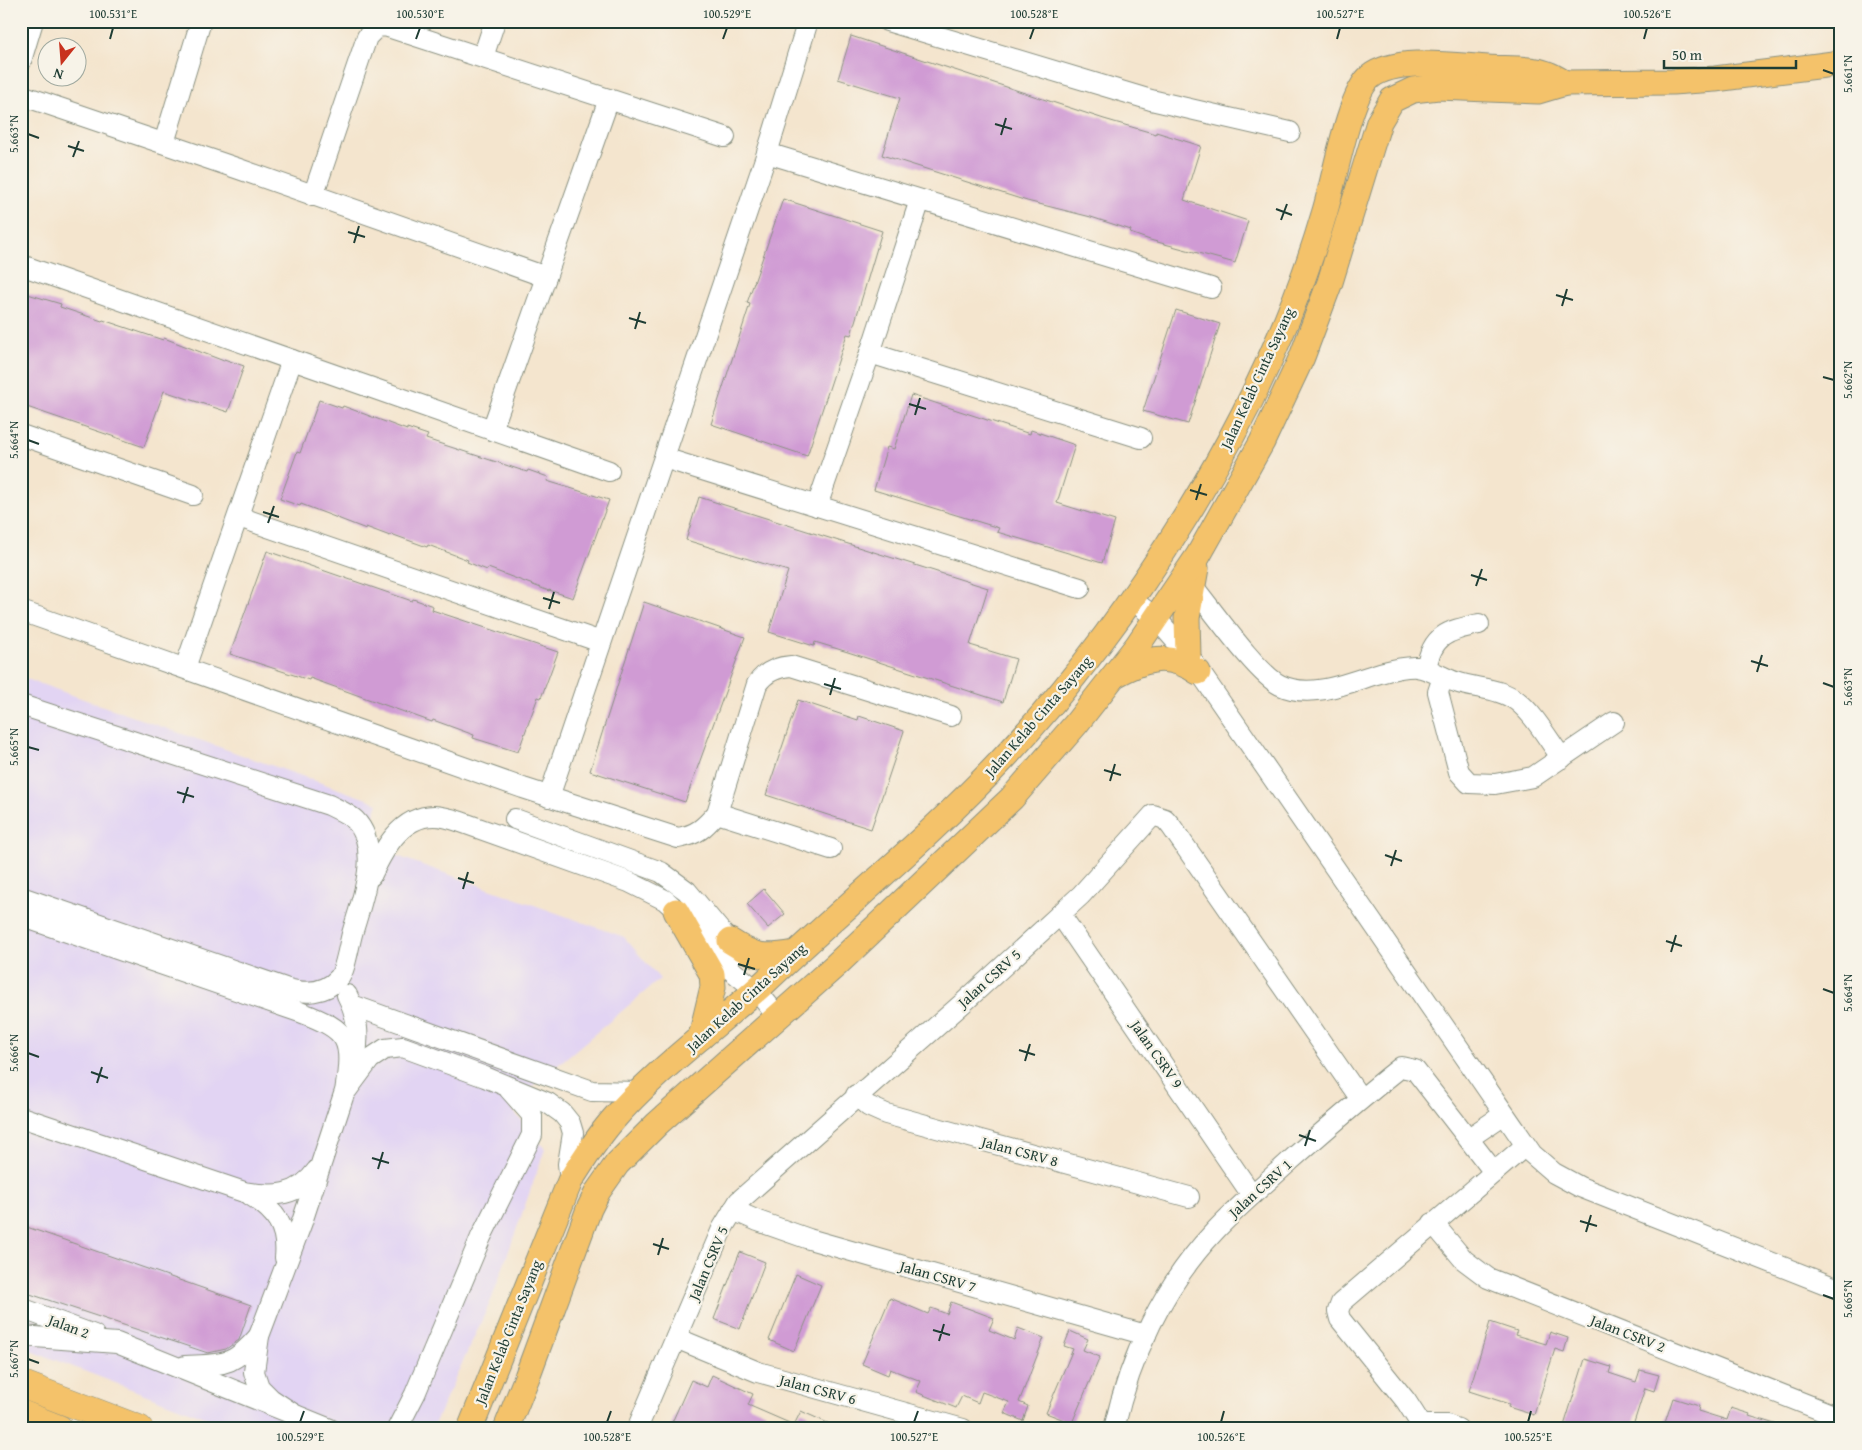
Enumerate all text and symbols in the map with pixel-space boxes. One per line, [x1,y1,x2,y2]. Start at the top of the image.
text: 100.531°E [89,5,137,22]
text: 100.530°E [396,5,444,22]
text: 100.529°E [703,5,751,22]
text: 100.528°E [1010,5,1058,22]
text: 100.527°E [1316,5,1364,22]
text: 100.526°E [1623,5,1671,22]
north arrow [38,38,88,88]
scale bar [1664,38,1797,70]
text: 50 m [1672,44,1703,65]
text: 5.661°N [1839,55,1856,93]
text: N [50,63,66,85]
text: 5.663°N [5,115,22,153]
street label: Jalan Kelab Cinta Sayang [1214,303,1299,454]
text: 5.662°N [1839,361,1856,399]
text: 5.664°N [5,421,22,459]
street label: Jalan Kelab Cinta Sayang [978,651,1097,783]
text: 5.663°N [1839,668,1856,706]
text: 5.665°N [5,728,22,766]
street label: Jalan Kelab Cinta Sayang [680,937,811,1058]
street label: Jalan CSRV 5 [951,944,1025,1013]
text: 5.664°N [1839,974,1856,1012]
street label: Jalan CSRV 9 [1125,1014,1188,1092]
text: 5.666°N [5,1034,22,1072]
street label: Jalan CSRV 8 [977,1130,1061,1171]
street label: Jalan CSRV 1 [1222,1154,1296,1223]
street label: Jalan CSRV 5 [682,1223,733,1305]
street label: Jalan CSRV 7 [895,1255,979,1297]
street label: Jalan Kelab Cinta Sayang [469,1256,547,1409]
text: 5.665°N [1839,1280,1856,1318]
street label: Jalan 2 [44,1308,92,1343]
street label: Jalan CSRV 2 [1586,1308,1669,1357]
text: 5.667°N [5,1340,22,1378]
street label: Jalan CSRV 6 [775,1368,859,1409]
text: 100.529°E [276,1428,324,1445]
text: 100.528°E [583,1428,631,1445]
text: 100.527°E [890,1428,938,1445]
text: 100.526°E [1197,1428,1245,1445]
text: 100.525°E [1504,1428,1552,1445]

